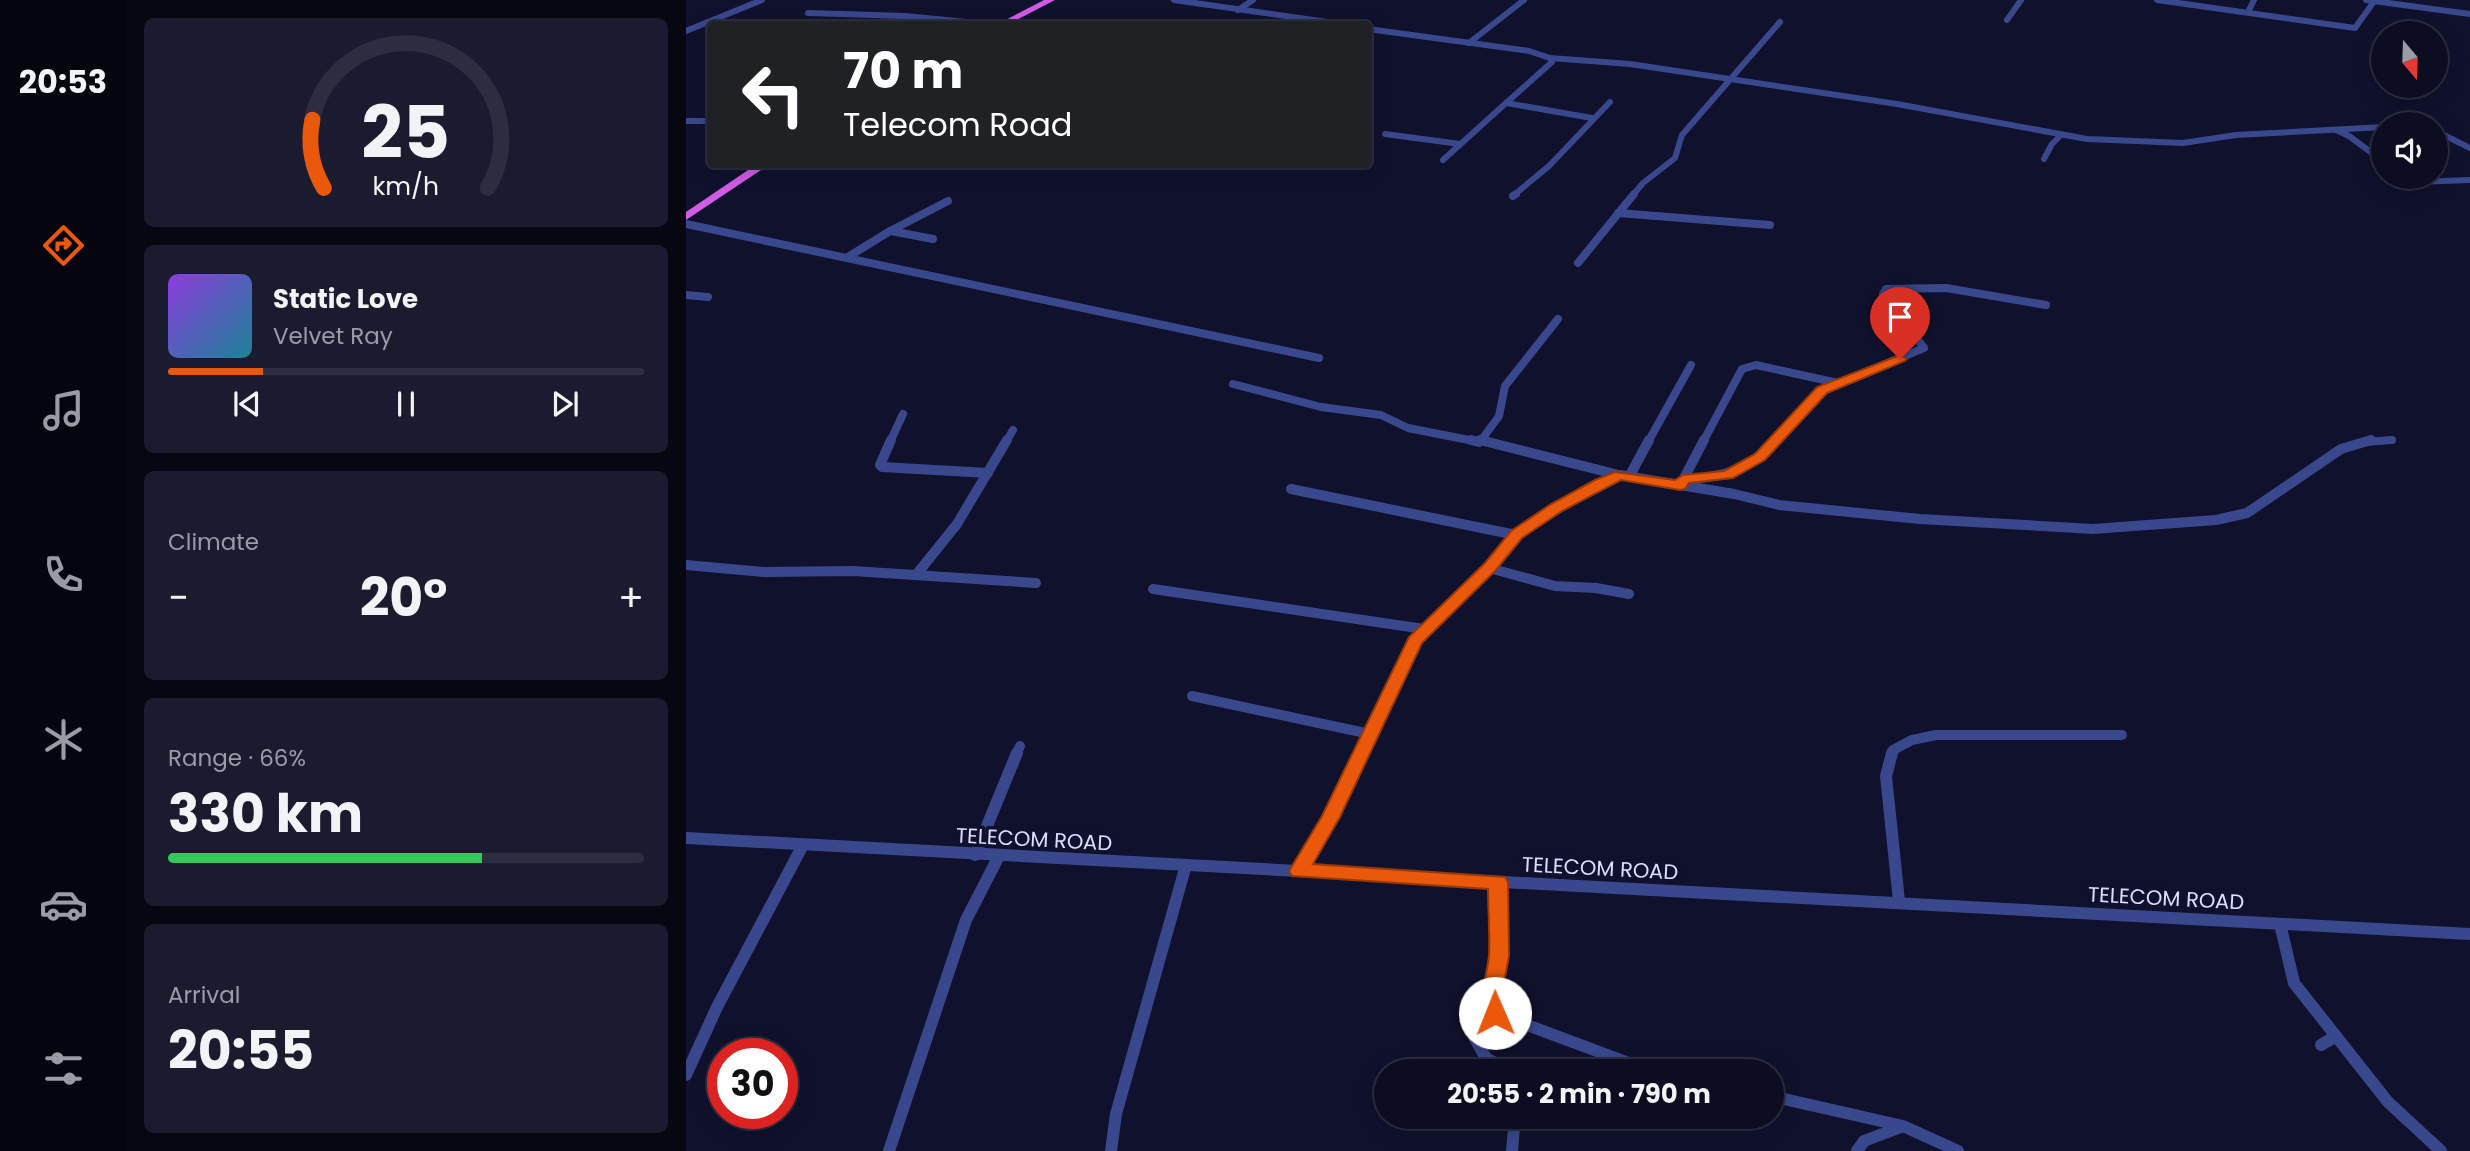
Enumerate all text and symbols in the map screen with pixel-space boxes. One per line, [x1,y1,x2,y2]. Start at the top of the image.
north arrow [2371,21,2448,98]
map controls [2371,21,2448,189]
text: 70 m [843,37,963,105]
icon: left [728,49,819,140]
text: 20:53 [19,59,107,104]
text: 25 [362,83,450,184]
text: Telecom Road [843,102,1072,147]
button: sound [2371,112,2448,189]
text: km/h [373,169,439,204]
icon: directions [39,221,88,270]
text: Static Love [273,281,418,317]
pin [1870,287,1930,359]
icon: arrive [1881,298,1919,336]
text: Velvet Ray [273,320,393,352]
icon: previous [228,385,266,423]
icon: pause [387,385,425,423]
icon: next [546,385,584,423]
icon: music [39,386,88,435]
text: Climate [168,526,259,558]
icon: phone [39,550,88,599]
text: 20° [360,561,447,634]
text: − [168,571,189,624]
text: + [618,571,644,624]
icon: climate [39,715,88,764]
text: Range · 66% [168,742,306,774]
text: 330 km [168,777,363,850]
street label: TELECOM ROAD [955,820,1113,858]
street label: TELECOM ROAD [1521,849,1679,887]
street label: TELECOM ROAD [2087,879,2245,917]
icon: car [39,880,88,929]
position arrow [1458,976,1532,1050]
text: Arrival [168,979,240,1011]
text: 20:55 [168,1014,314,1087]
speed limit sign: 30 [707,1038,798,1129]
icon: filters [39,1044,88,1093]
text: 20:55 · 2 min · 790 m [1447,1076,1711,1112]

